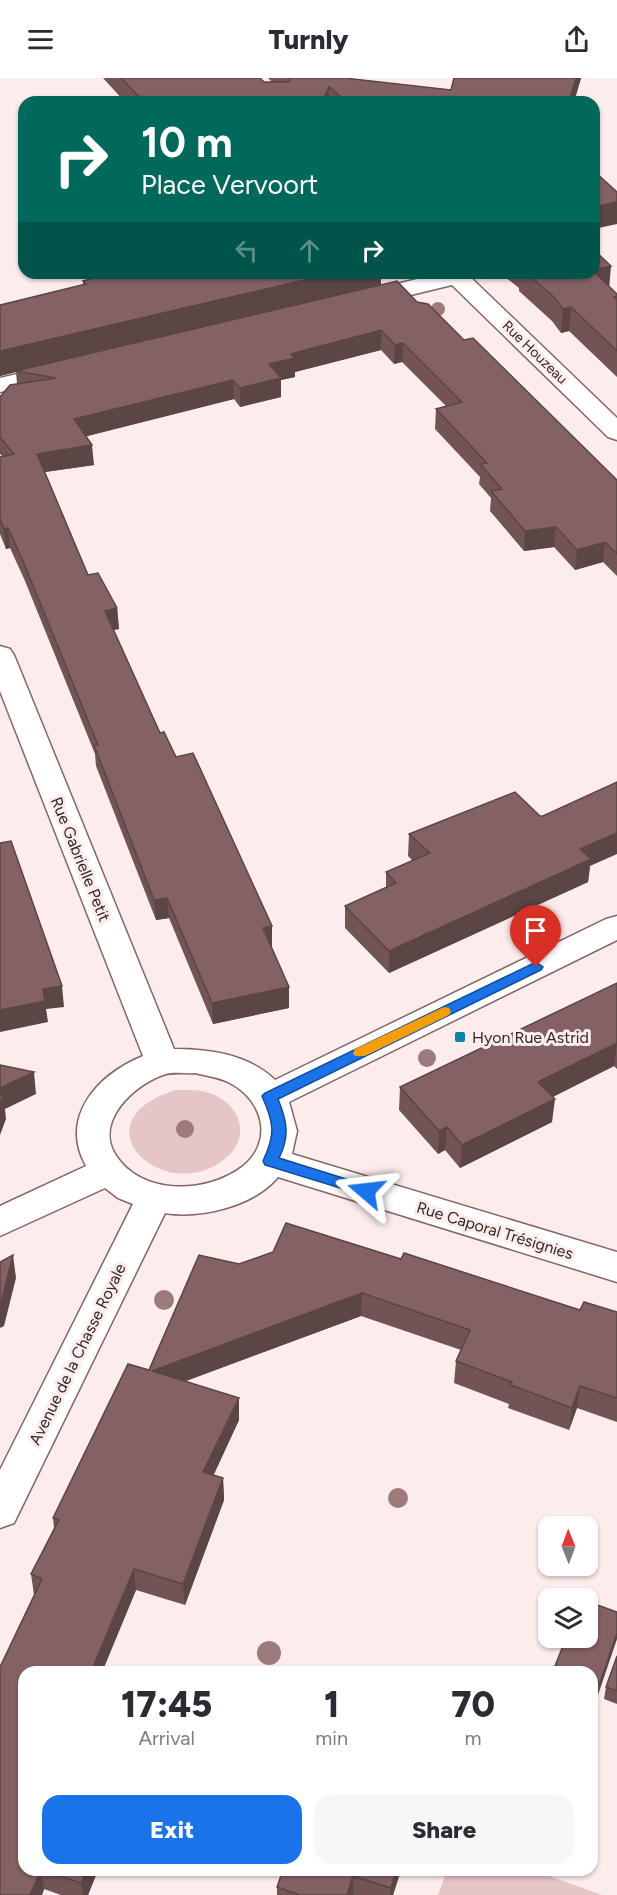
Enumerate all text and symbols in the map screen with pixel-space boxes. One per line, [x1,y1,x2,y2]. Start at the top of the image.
icon: menu [24,23,57,56]
text: Turnly [268,23,349,56]
icon: share [560,23,593,56]
text: 10 m [141,117,233,168]
icon: right [42,120,120,198]
text: Place Vervoort [141,168,318,201]
icon: left [230,234,263,267]
icon: ahead [293,234,326,267]
icon: right [356,234,389,267]
street label: Rue Houzeau [499,317,571,388]
street label: Rue Gabrielle Petit [47,794,114,924]
pin [510,905,561,967]
icon: arrive [519,914,552,947]
place label: Hyon Rue Astrid [472,1028,589,1047]
marker: Hyon Rue Astrid [453,1030,467,1044]
position arrow [334,1159,398,1223]
street label: Rue Caporal Trésignies [414,1198,575,1263]
street label: Avenue de la Chasse Royale [25,1260,130,1448]
north arrow [538,1516,598,1576]
map controls [538,1516,598,1648]
button: layers [538,1588,598,1648]
text: 17:45 [121,1683,212,1726]
text: 1 [324,1683,339,1726]
text: 70 [451,1683,495,1726]
text: Arrival [138,1726,195,1750]
text: min [315,1726,348,1750]
text: m [465,1726,482,1750]
button: Exit [42,1795,302,1864]
button: Share [314,1795,574,1864]

